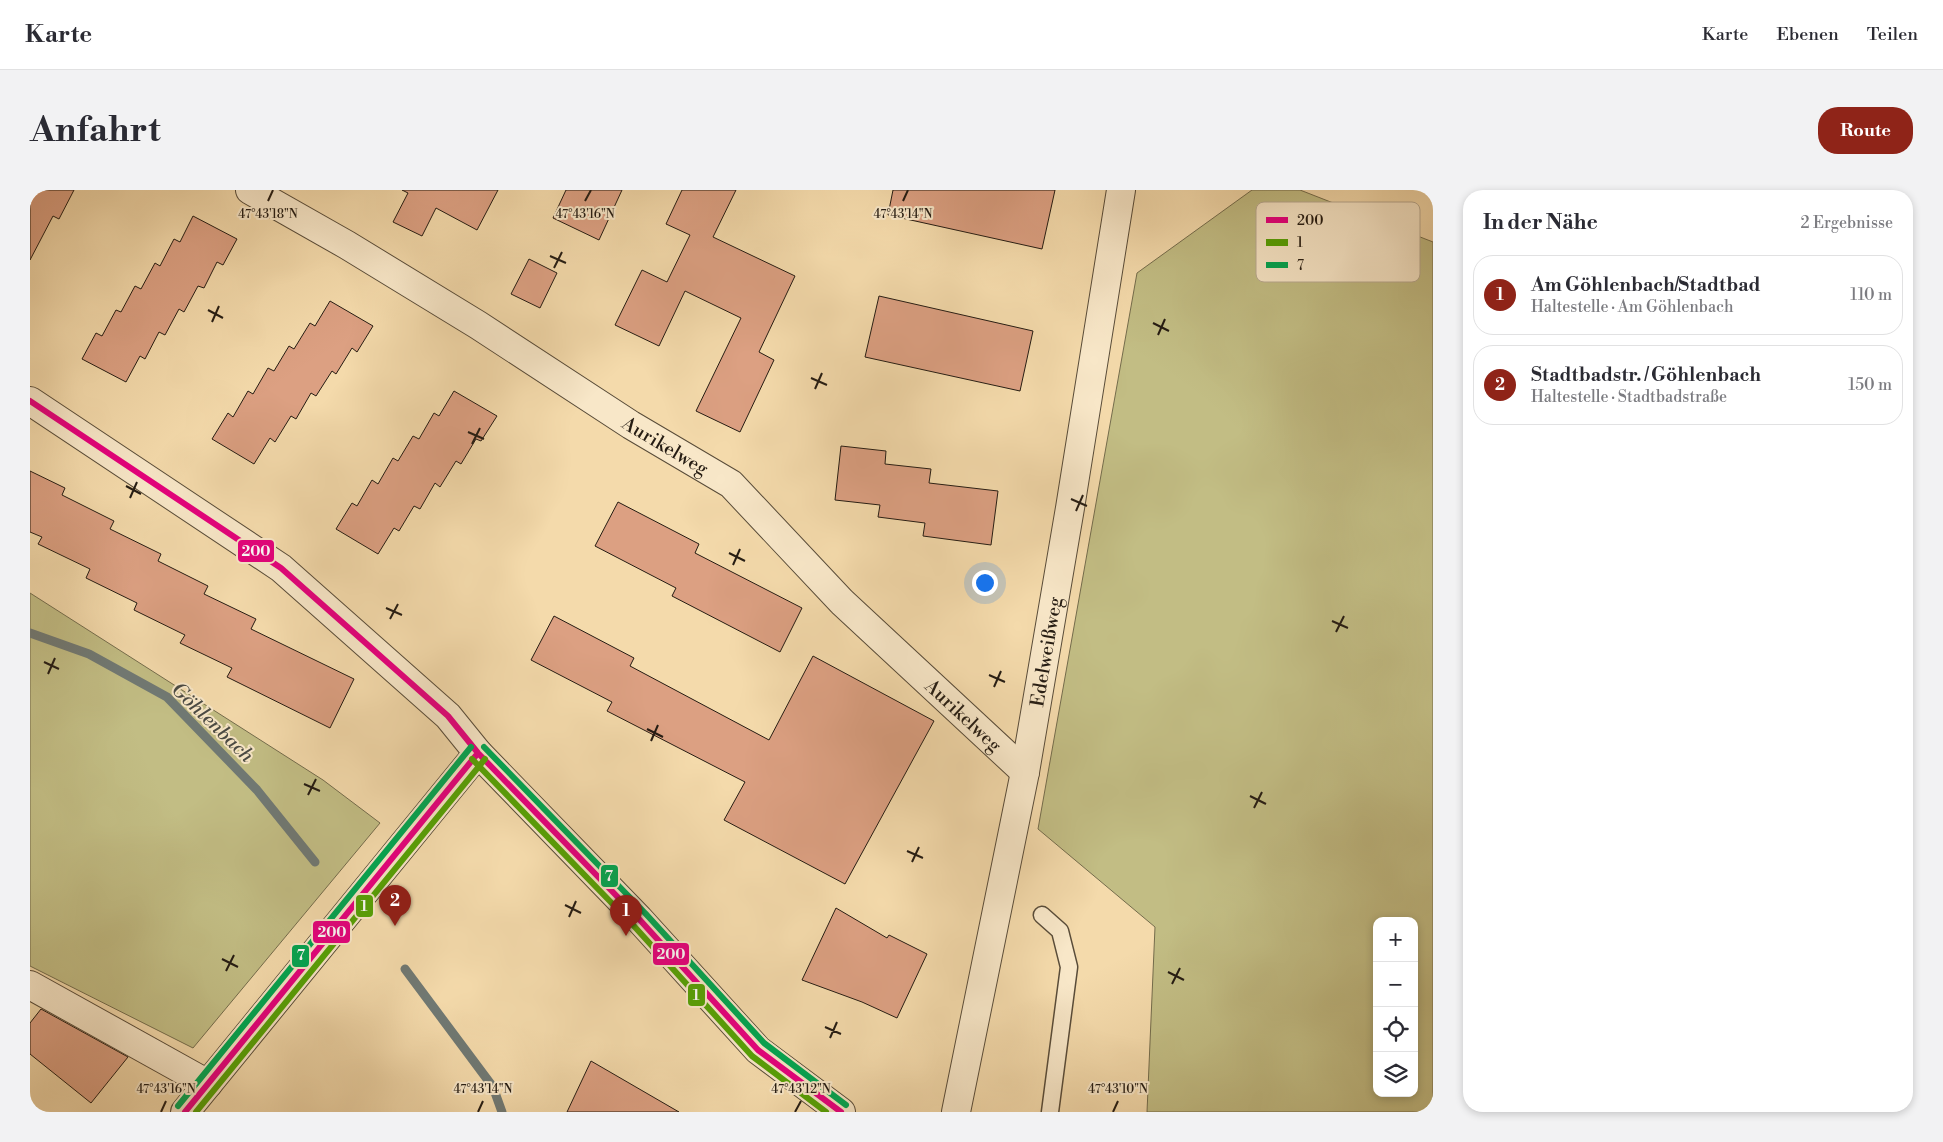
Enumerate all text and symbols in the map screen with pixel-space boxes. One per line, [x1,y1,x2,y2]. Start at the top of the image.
text: Karte [25,20,92,50]
text: Karte [1702,23,1748,46]
text: Ebenen [1776,23,1839,46]
text: Teilen [1867,23,1918,46]
button: Route [1818,107,1913,154]
text: Anfahrt [30,109,161,152]
legend [1256,202,1420,282]
text: 47°43'18"N [238,207,298,222]
text: 47°43'16"N [555,207,615,222]
text: 47°43'14"N [873,207,933,222]
text: In der Nähe [1483,210,1598,236]
text: 200 [1297,212,1324,230]
text: 2 Ergebnisse [1801,213,1893,233]
text: 1 [1297,234,1303,252]
text: 7 [1297,257,1304,275]
text: Am Göhlenbach/Stadtbad [1531,273,1760,297]
text: 1 [1496,285,1504,305]
text: 110 m [1850,285,1892,305]
text: Haltestelle · Am Göhlenbach [1531,297,1733,317]
text: Stadtbadstr. / Göhlenbach [1531,363,1761,387]
text: 2 [1495,375,1505,395]
text: 150 m [1848,375,1892,395]
text: Haltestelle · Stadtbadstraße [1531,387,1727,407]
street label: Aurikelweg [617,411,713,481]
line badge: 200 [237,539,275,563]
text: 200 [241,543,271,561]
your location [972,570,998,596]
street label: Edelweißweg [1025,595,1068,709]
street label: Aurikelweg [919,674,1006,757]
water label: Göhlenbach [165,678,259,769]
line badge: 7 [600,864,619,888]
text: 7 [605,868,614,886]
pin: 2 [379,885,411,926]
line badge: 1 [355,894,374,918]
pin: 1 [610,895,642,936]
text: 1 [361,898,368,916]
map controls [1373,917,1418,1097]
button: + [1373,917,1418,962]
line badge: 200 [312,920,351,944]
text: 200 [317,924,347,942]
line badge: 200 [652,942,690,966]
line badge: 7 [291,944,310,968]
text: 200 [656,946,686,964]
text: 7 [297,947,306,965]
button: − [1373,962,1418,1007]
line badge: 1 [687,983,706,1007]
text: 1 [693,987,700,1005]
button: locate [1373,1007,1418,1052]
button: layers [1373,1052,1418,1097]
text: 47°43'16"N [136,1082,196,1097]
text: 47°43'14"N [453,1082,513,1097]
text: 47°43'12"N [771,1082,831,1097]
text: 47°43'10"N [1088,1082,1148,1097]

